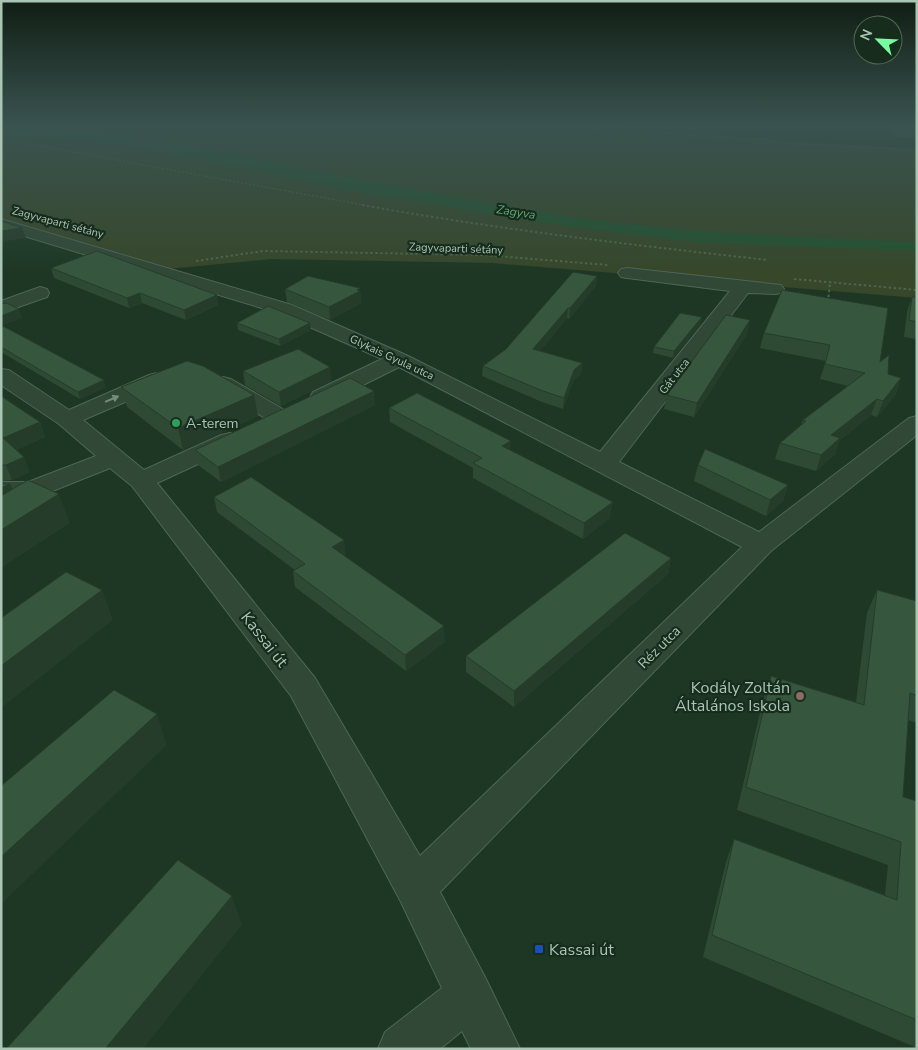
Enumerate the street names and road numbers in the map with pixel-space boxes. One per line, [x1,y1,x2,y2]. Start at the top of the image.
street label: Zagyvaparti sétány [10,203,106,242]
street label: Zagyvaparti sétány [409,239,504,258]
street label: Glykais Gyula utca [347,331,436,384]
street label: Gát utca [656,355,693,397]
street label: Kassai út [236,607,293,672]
street label: Réz utca [634,622,685,673]

